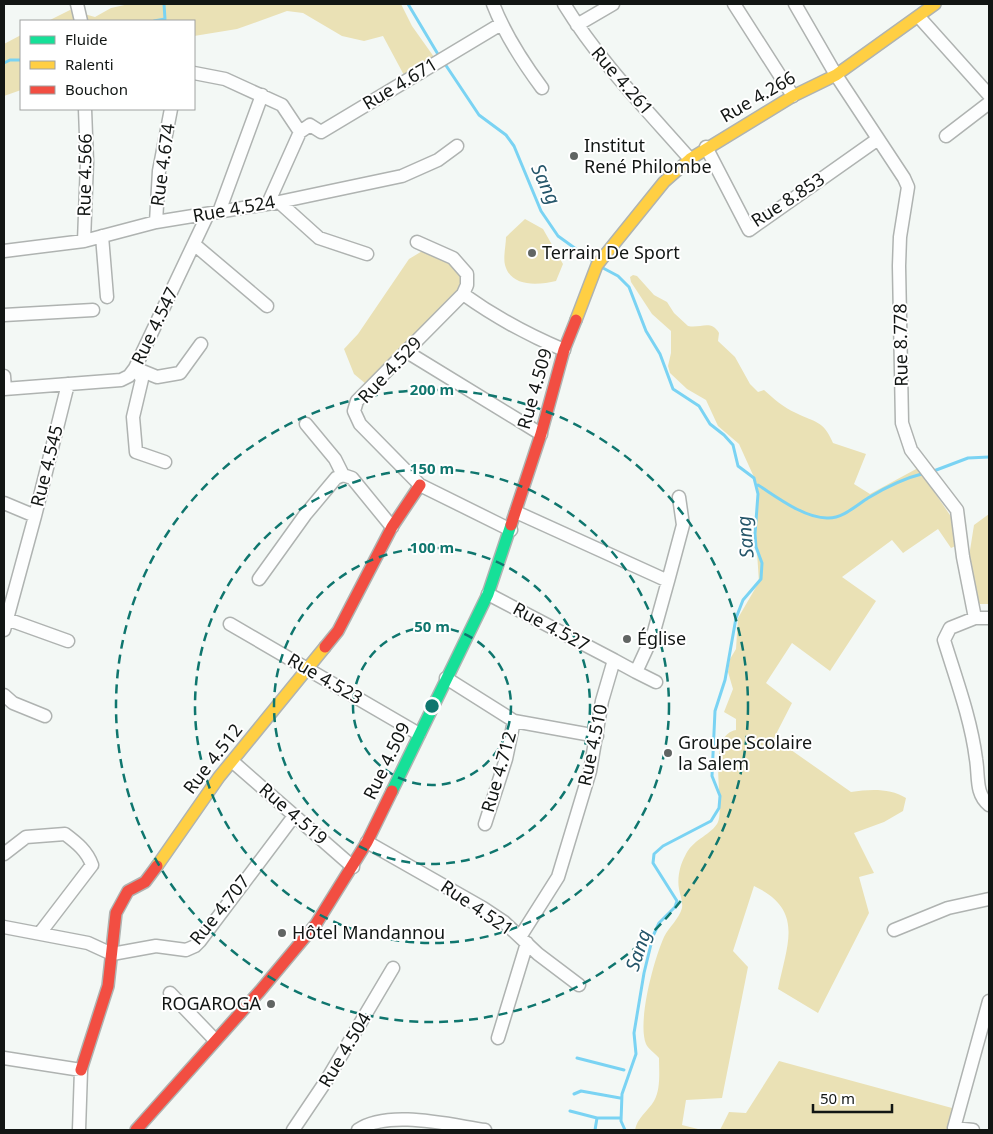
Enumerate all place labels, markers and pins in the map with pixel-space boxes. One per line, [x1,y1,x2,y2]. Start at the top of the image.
place label: Institut René Philombe [584,133,712,178]
marker: Institut René Philombe [568,150,580,162]
place label: Terrain De Sport [542,240,680,264]
marker: Terrain De Sport [526,247,538,259]
place label: Église [637,626,686,650]
marker: Église [621,633,633,645]
centre of rings [423,697,441,715]
place label: Groupe Scolaire la Salem [678,730,812,775]
marker: Groupe Scolaire la Salem [662,747,674,759]
place label: Hôtel Mandannou [292,920,445,944]
marker: Hôtel Mandannou [276,927,288,939]
place label: ROGAROGA [161,991,261,1015]
marker: ROGAROGA [265,998,277,1010]

